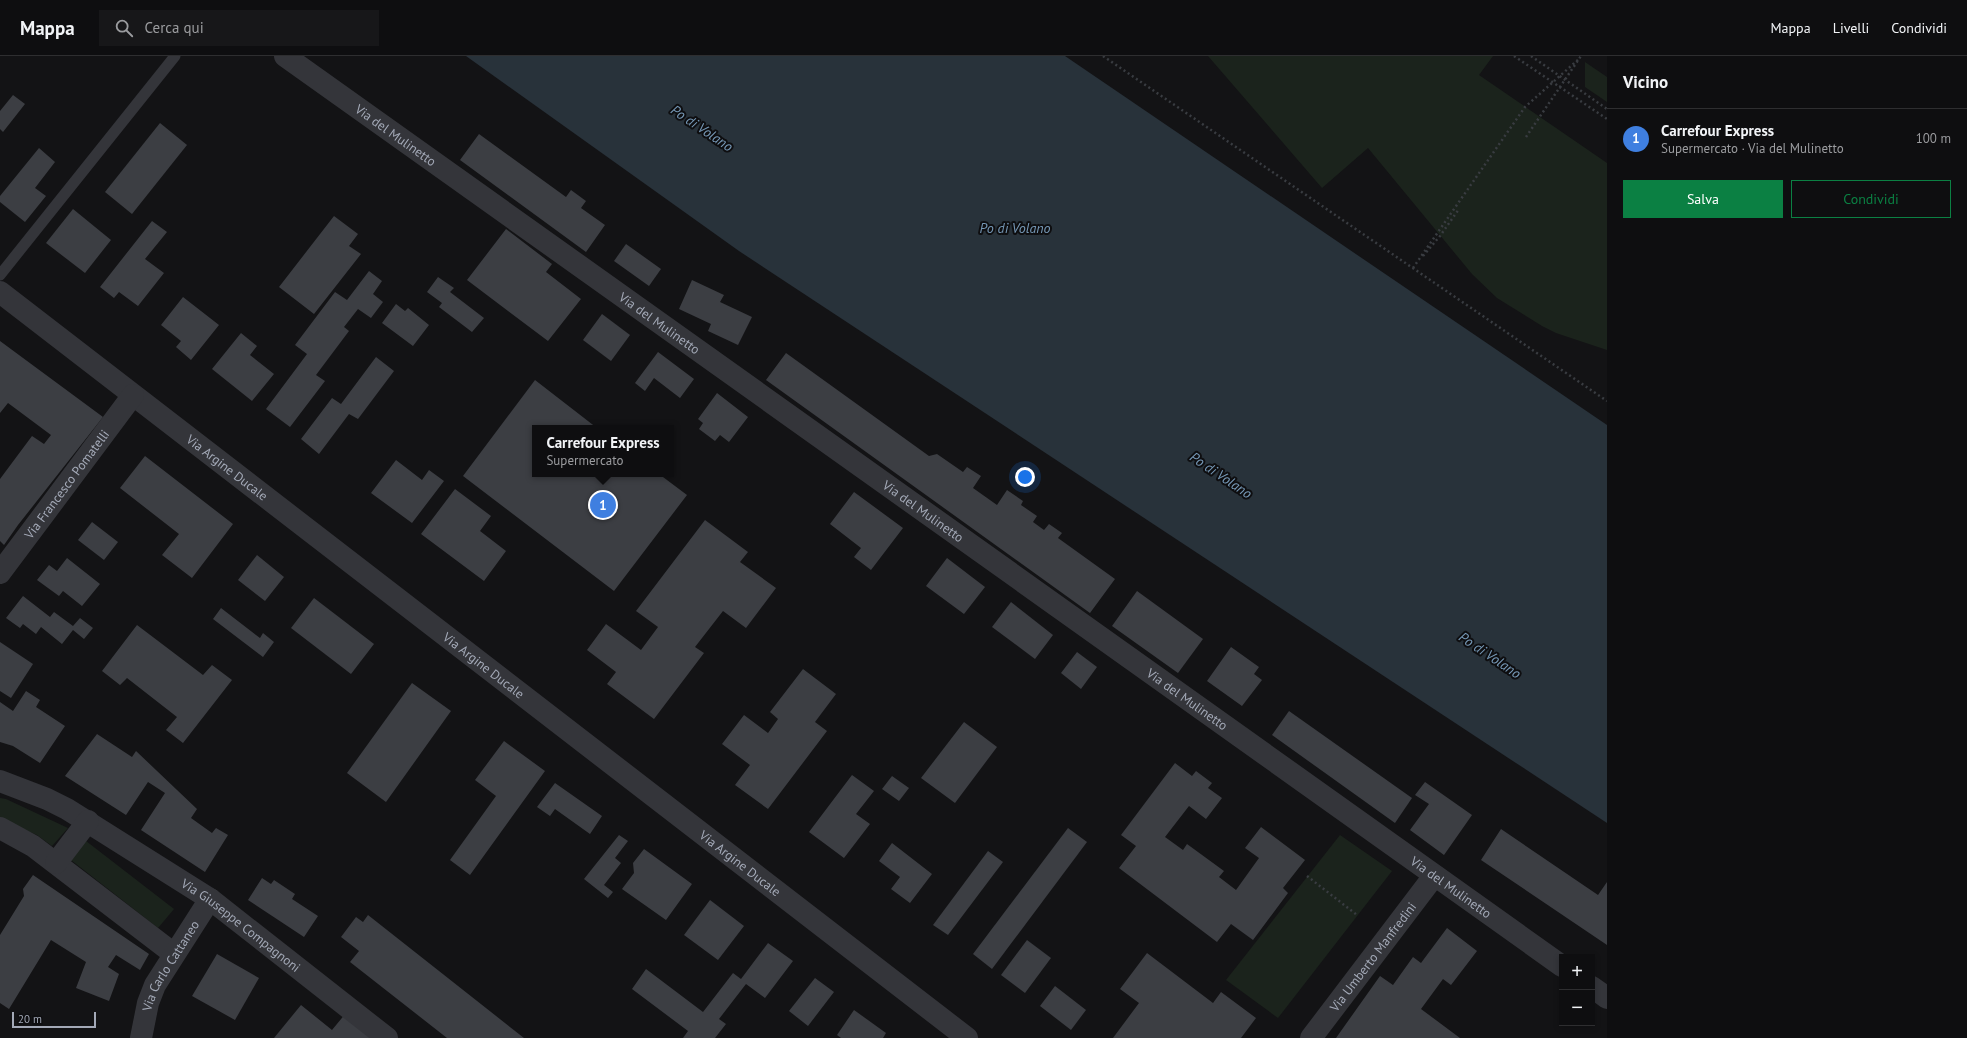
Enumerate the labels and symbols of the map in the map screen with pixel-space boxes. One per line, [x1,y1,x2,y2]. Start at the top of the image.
street label: Via del Mulinetto [351,100,440,170]
water label: Po di Volano [667,101,737,155]
water label: Po di Volano [979,219,1051,237]
street label: Via del Mulinetto [615,288,704,358]
street label: Via Francesco Pomatelli [20,426,113,543]
street label: Via Argine Ducale [182,430,271,504]
water label: Po di Volano [1186,448,1256,502]
your location [1015,467,1035,487]
street label: Via del Mulinetto [879,476,967,546]
pin: 1 [590,490,616,520]
street label: Via Argine Ducale [439,628,528,702]
water label: Po di Volano [1455,628,1525,682]
street label: Via del Mulinetto [1143,664,1231,734]
street label: Via Argine Ducale [695,826,784,900]
street label: Via del Mulinetto [1406,852,1495,922]
street label: Via Giuseppe Compagnoni [177,874,304,975]
street label: Via Umberto Manfredini [1325,899,1420,1016]
street label: Via Carlo Cattaneo [138,917,203,1014]
scale bar [12,1010,96,1029]

